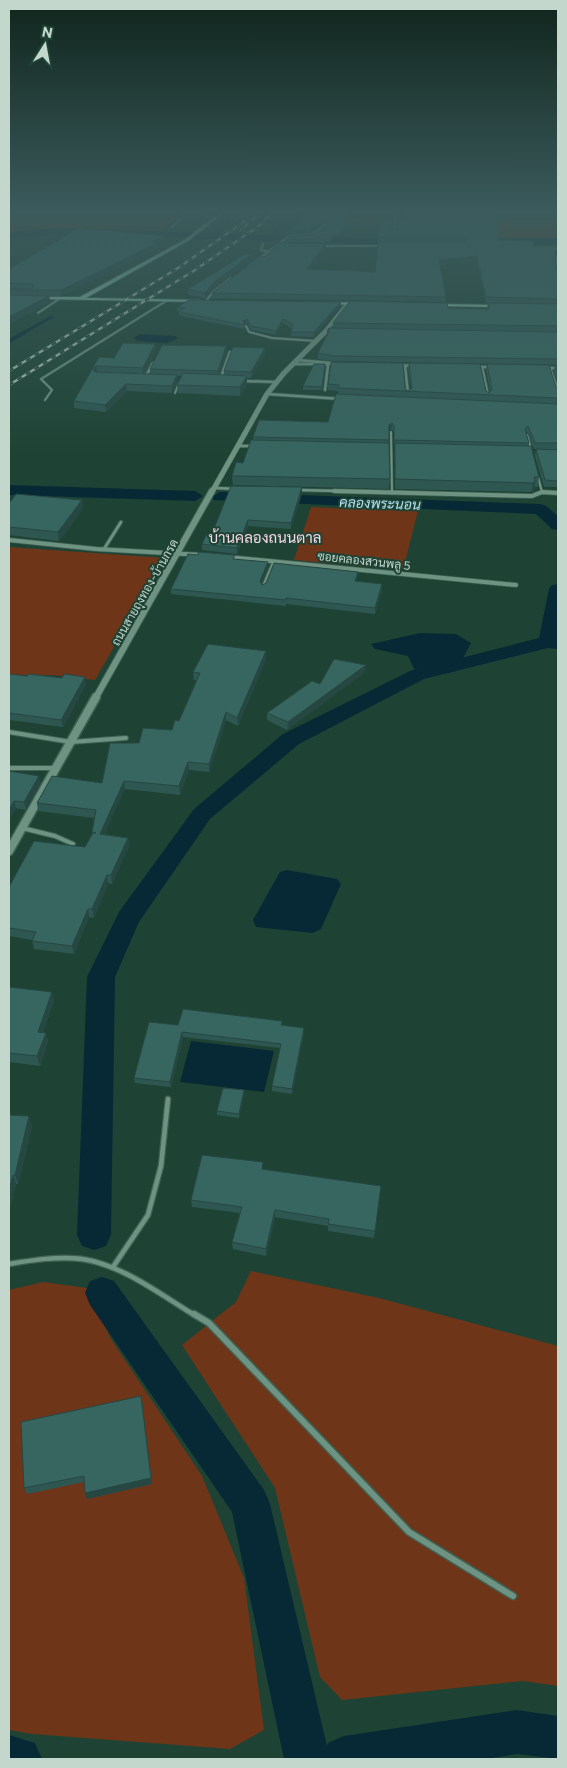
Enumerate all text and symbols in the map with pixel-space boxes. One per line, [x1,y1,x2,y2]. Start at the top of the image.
north arrow [20,20,70,70]
text: N [41,22,54,41]
water label: คลองพระนอน [339,493,421,513]
district label: บ้านคลองถนนตาล [209,528,321,546]
street label: ถนนสายถุงทอง-บ้านกรด [108,536,183,649]
street label: ซอยคลองสวนพลู 5 [317,548,411,574]

